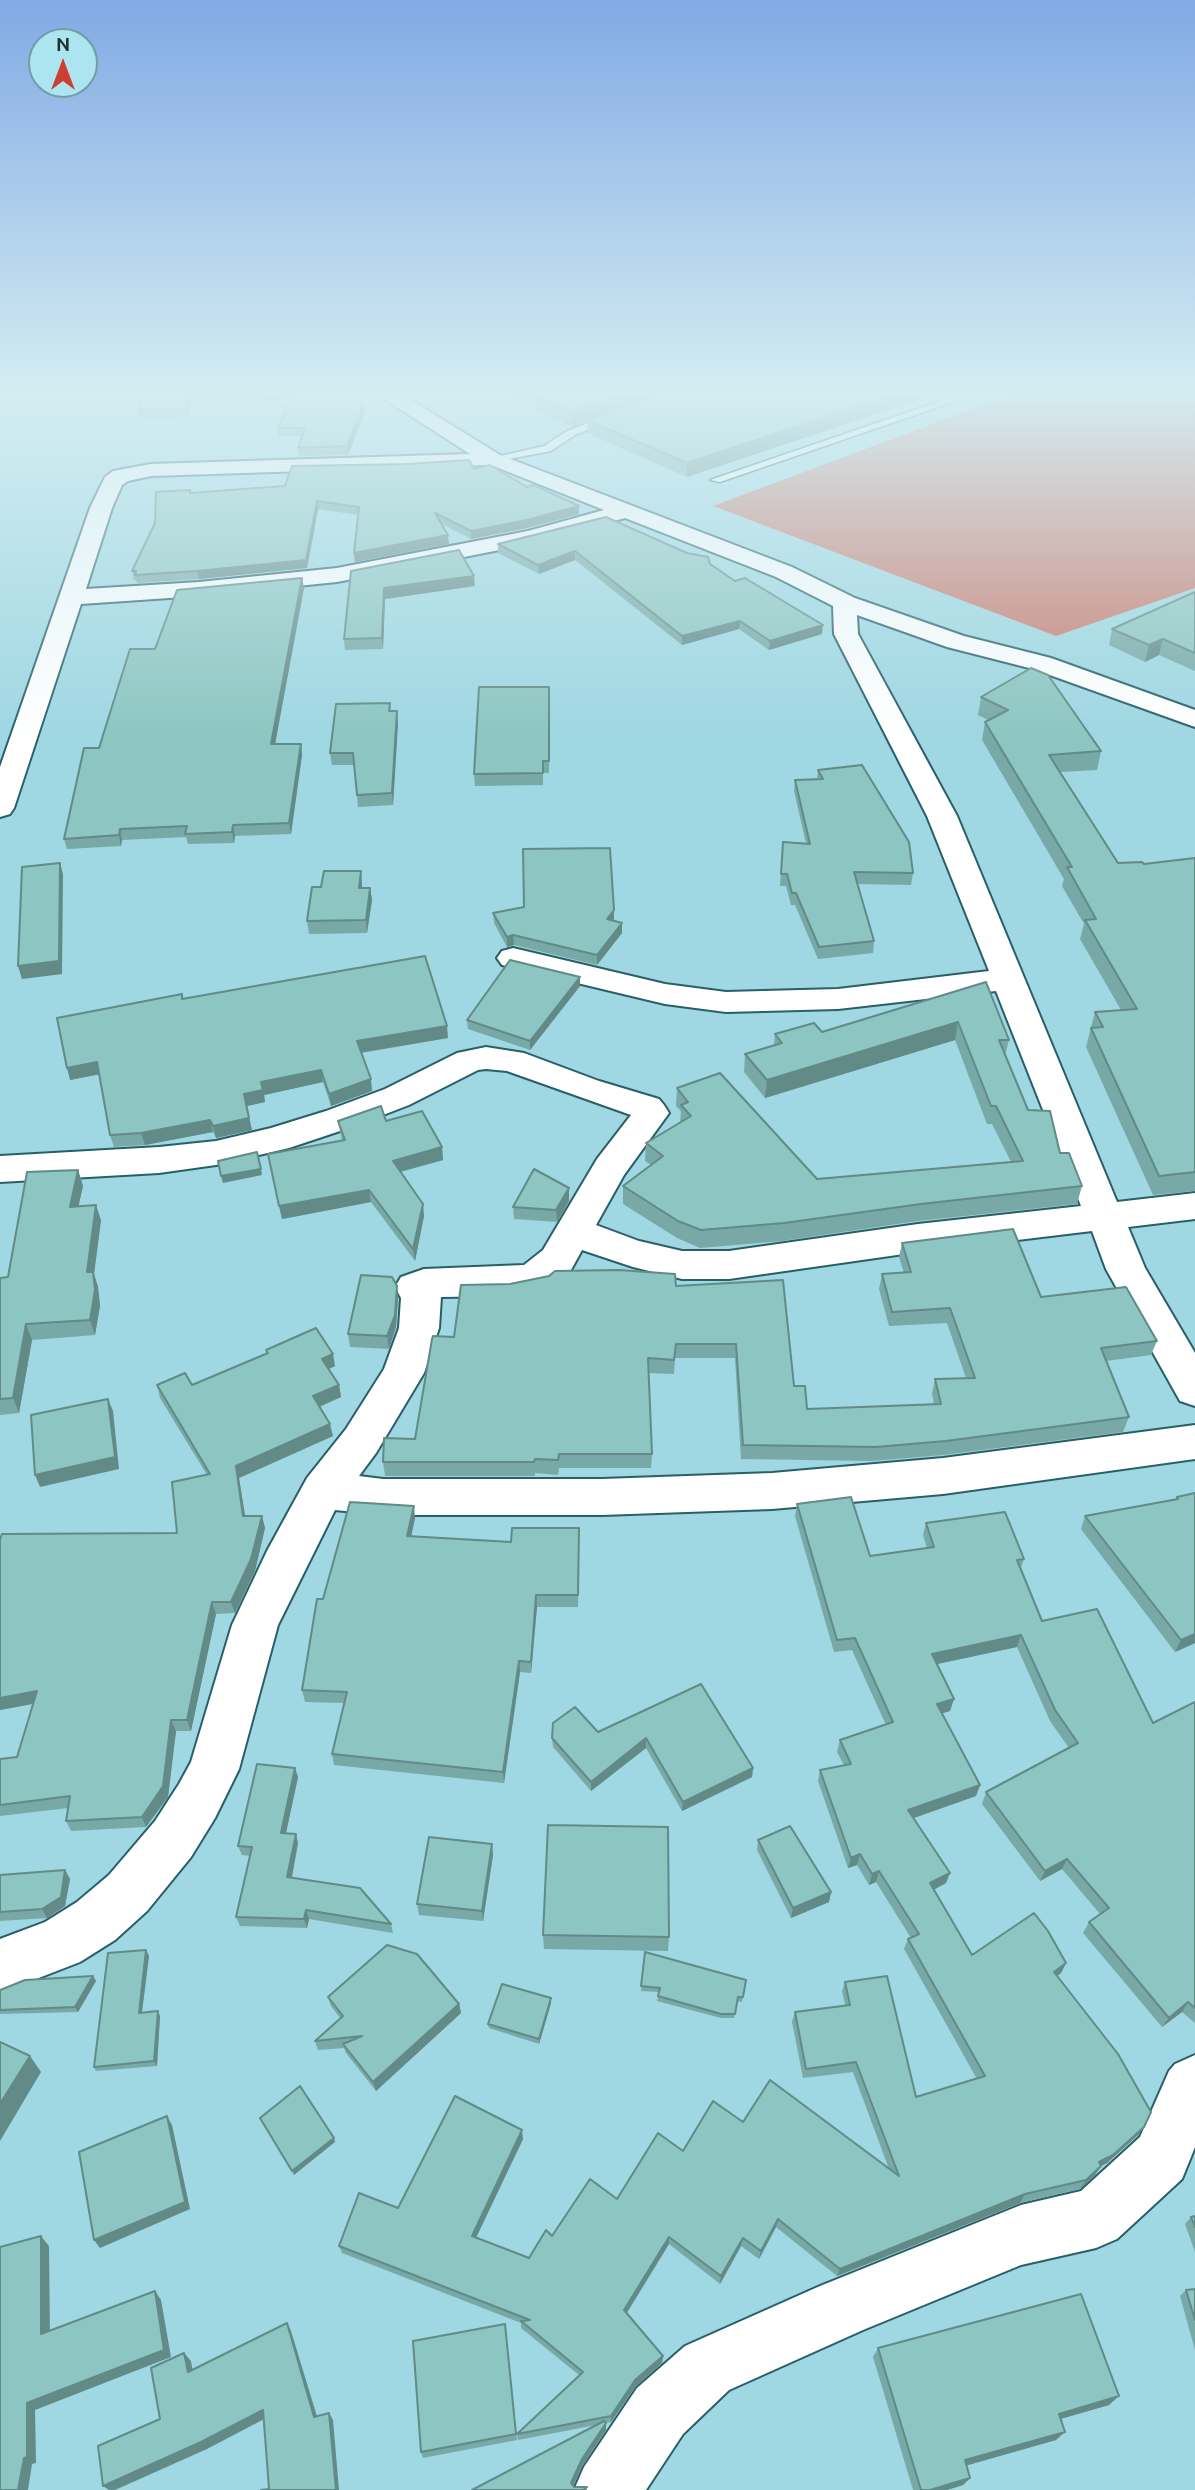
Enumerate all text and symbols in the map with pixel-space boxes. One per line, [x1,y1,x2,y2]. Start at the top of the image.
north arrow [28,28,98,98]
text: N [56,33,70,55]

